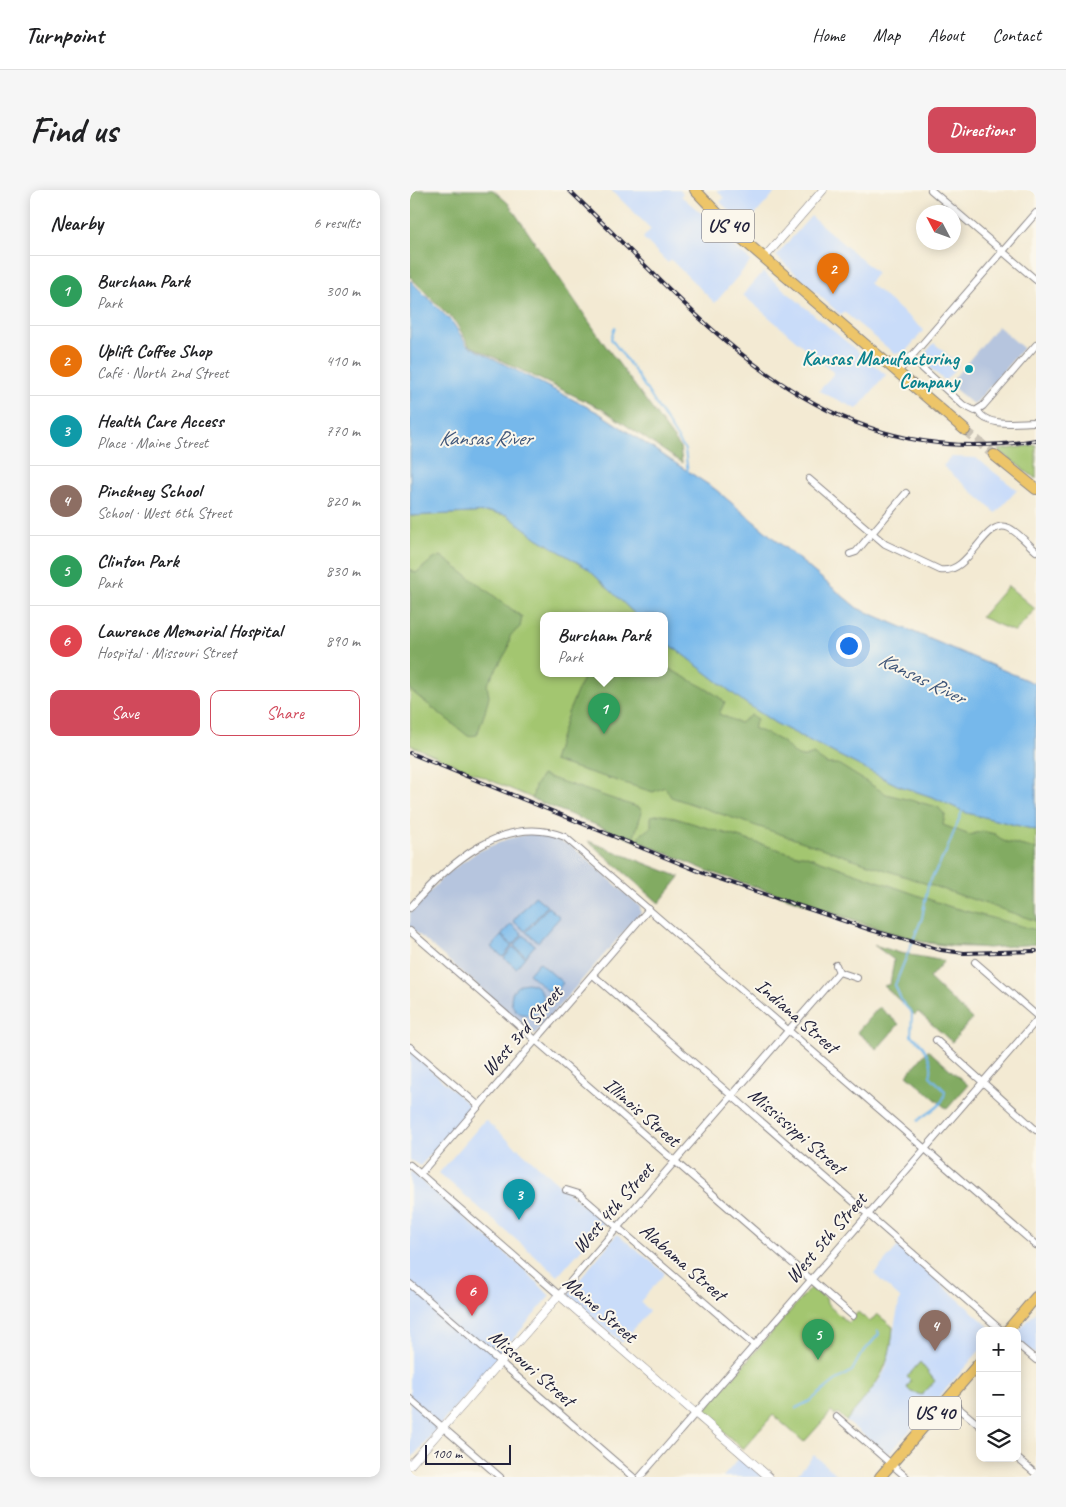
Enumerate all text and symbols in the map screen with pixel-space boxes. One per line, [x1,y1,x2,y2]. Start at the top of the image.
text: Turnpoint [25,20,104,50]
text: Home [812,24,845,46]
text: Map [873,24,900,46]
text: About [928,24,964,46]
text: Contact [992,24,1041,46]
button: Directions [928,107,1036,153]
text: Find us [30,108,117,153]
north arrow [916,205,961,250]
text: Nearby [50,210,103,236]
road number: US 40 [702,210,754,242]
text: 6 results [313,213,360,233]
pin: 2 [817,253,849,294]
text: Burcham Park [97,269,190,293]
text: 1 [62,281,70,301]
text: 300 m [326,281,360,301]
text: Park [97,293,122,313]
text: Uplift Coffee Shop [97,339,211,363]
place label: Kansas Manufacturing Company [802,346,961,394]
text: 2 [62,351,70,371]
text: 410 m [326,351,360,371]
text: Café · North 2nd Street [97,363,229,383]
marker: Kansas Manufacturing Company [963,363,975,375]
text: Health Care Access [97,409,223,433]
text: 3 [62,421,70,441]
text: 770 m [326,421,360,441]
water label: Kansas River [439,425,535,451]
text: Place · Maine Street [97,433,208,453]
text: Pinckney School [97,479,201,503]
text: 4 [62,491,70,511]
text: 820 m [326,491,360,511]
text: School · West 6th Street [97,503,232,523]
text: Clinton Park [97,549,179,573]
text: 5 [63,561,69,581]
text: 830 m [326,561,360,581]
text: Park [97,573,122,593]
popup [540,612,668,677]
text: Lawrence Memorial Hospital [97,619,282,643]
text: Burcham Park [558,623,650,647]
text: 6 [62,631,70,651]
text: 890 m [326,631,360,651]
your location [836,633,862,659]
text: Hospital · Missouri Street [97,643,236,663]
water label: Kansas River [875,646,972,711]
text: Park [558,647,583,667]
button: Save [50,690,200,736]
button: Share [210,690,360,736]
pin: 1 [588,693,620,734]
street label: Indiana Street [750,973,846,1061]
street label: West 3rd Street [476,979,570,1081]
street label: Illinois Street [599,1072,687,1154]
street label: Mississippi Street [743,1082,853,1182]
street label: West 4th Street [567,1156,661,1258]
pin: 3 [503,1179,535,1220]
street label: West 5th Street [780,1186,874,1288]
street label: Alabama Street [635,1218,734,1309]
street label: Maine Street [558,1270,644,1350]
pin: 6 [456,1275,488,1316]
pin: 4 [919,1310,951,1351]
pin: 5 [802,1319,834,1360]
street label: Missouri Street [484,1324,583,1414]
map controls [976,1327,1021,1462]
button: + [976,1327,1021,1372]
button: − [976,1372,1021,1417]
road number: US 40 [909,1396,961,1430]
button: layers [976,1417,1021,1462]
scale bar [425,1442,511,1465]
text: 100 m [432,1445,462,1462]

